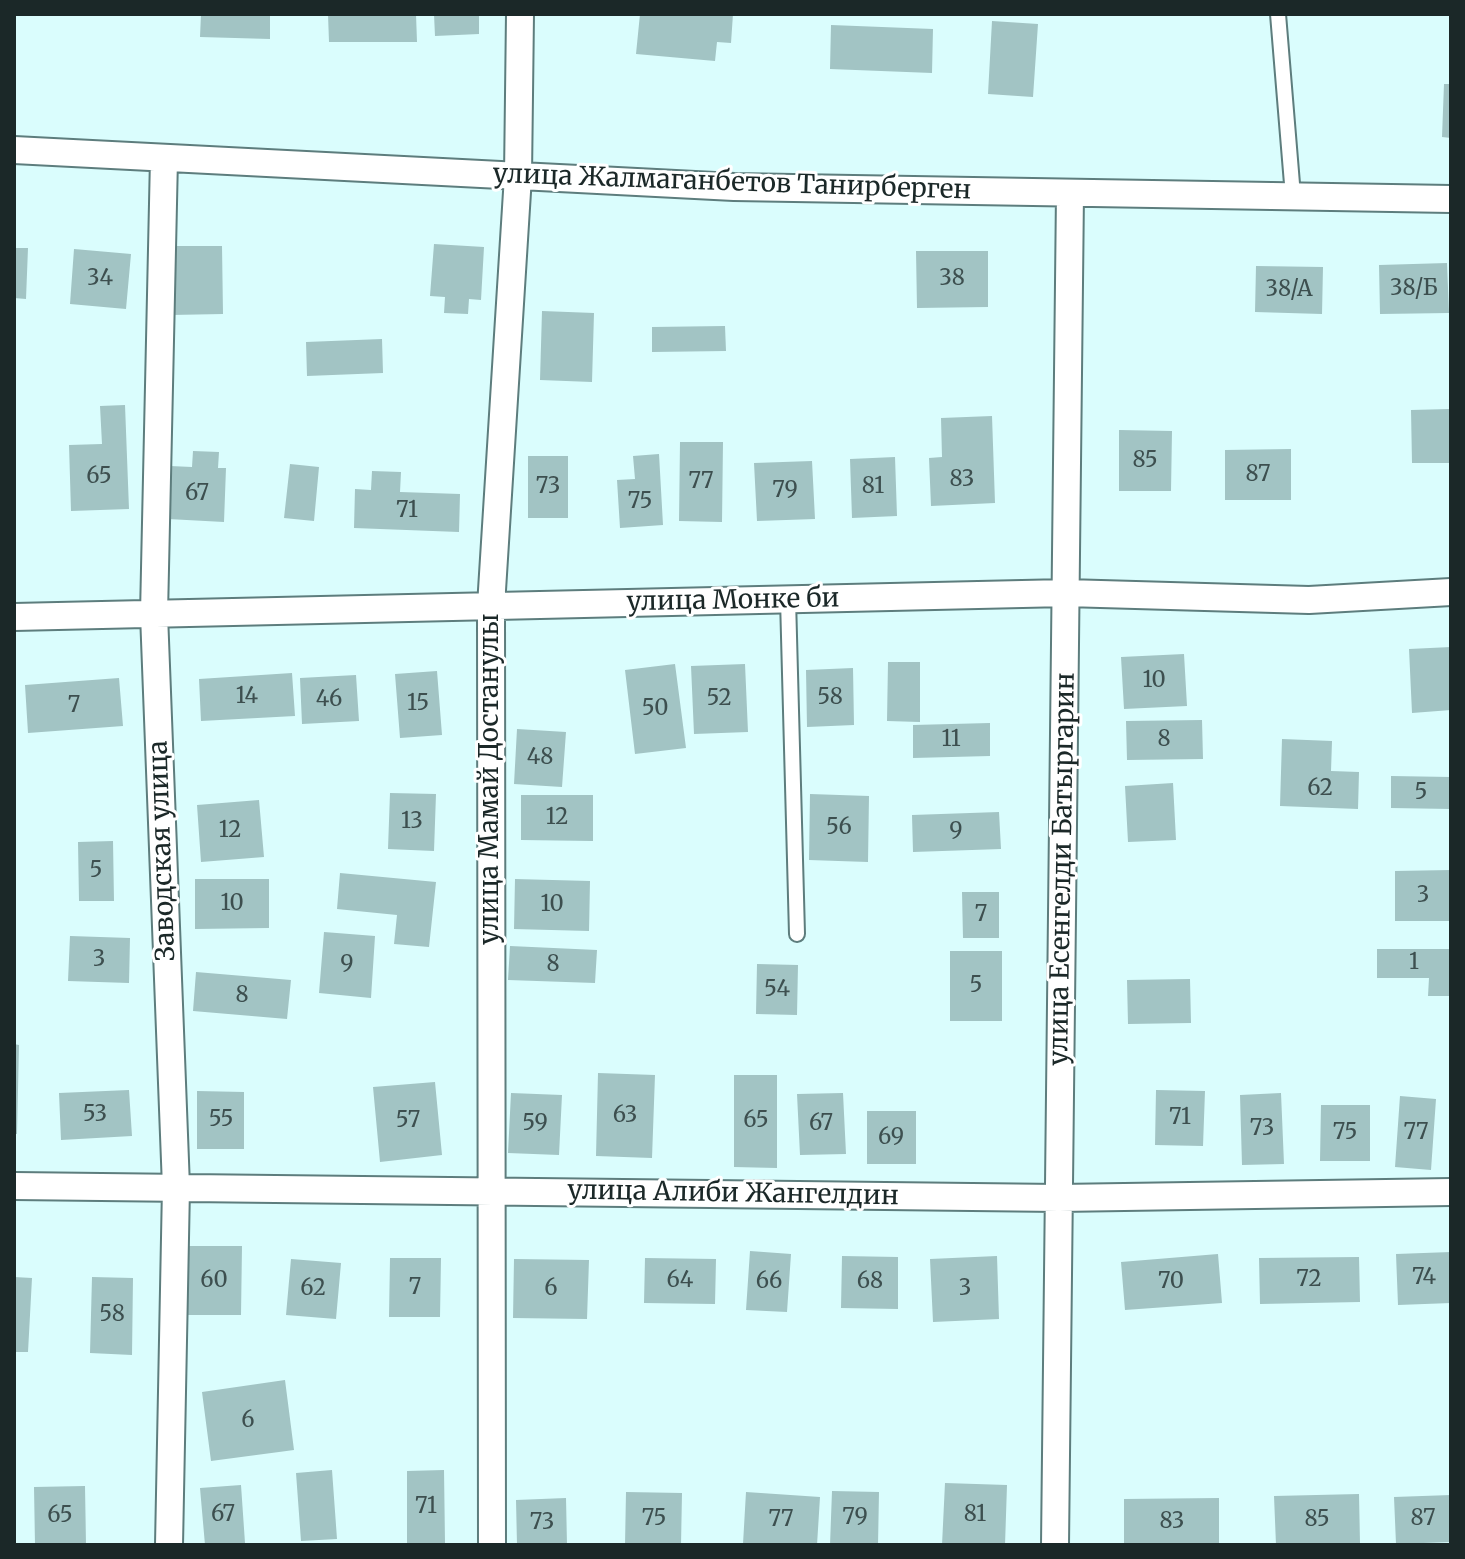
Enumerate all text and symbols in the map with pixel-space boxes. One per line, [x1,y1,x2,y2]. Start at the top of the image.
street label: улица Жалмаганбетов Танирберген [492,159,972,207]
house number: 34 [87,266,113,292]
house number: 38 [939,266,965,292]
house number: 38/Б [1390,276,1438,302]
house number: 38/А [1266,277,1312,303]
house number: 85 [1132,448,1158,474]
house number: 87 [1245,462,1271,488]
house number: 65 [86,464,112,490]
house number: 83 [950,467,974,493]
house number: 77 [689,469,713,495]
house number: 73 [536,474,560,500]
house number: 81 [862,474,884,500]
house number: 79 [772,478,798,504]
house number: 67 [185,481,209,507]
house number: 75 [628,489,652,515]
house number: 71 [396,498,418,524]
street label: улица Монке би [626,584,840,618]
street label: улица Мамай Достанулы [475,613,507,945]
house number: 10 [1142,668,1166,694]
street label: улица Есенгелди Батыргарин [1044,672,1082,1066]
house number: 14 [236,684,258,710]
house number: 58 [817,685,843,711]
house number: 52 [706,686,732,712]
house number: 46 [316,687,342,713]
house number: 15 [407,691,429,717]
house number: 7 [68,693,80,719]
house number: 50 [642,696,668,722]
house number: 11 [941,727,961,753]
house number: 8 [1157,727,1171,753]
street label: Заводская улица [144,740,182,962]
house number: 48 [527,745,553,771]
house number: 62 [1307,776,1333,802]
house number: 5 [1415,780,1427,806]
house number: 12 [546,805,568,831]
house number: 13 [401,809,423,835]
house number: 56 [826,815,852,841]
house number: 12 [219,818,241,844]
house number: 9 [949,819,963,845]
house number: 5 [90,858,102,884]
house number: 3 [1417,883,1429,909]
house number: 10 [220,891,244,917]
house number: 10 [540,892,564,918]
house number: 7 [975,902,987,928]
house number: 3 [93,947,105,973]
house number: 1 [1409,950,1419,976]
house number: 9 [340,952,354,978]
house number: 8 [546,952,560,978]
house number: 5 [970,973,982,999]
house number: 54 [764,977,790,1003]
house number: 8 [235,983,249,1009]
house number: 53 [83,1102,107,1128]
house number: 63 [613,1103,637,1129]
house number: 71 [1169,1105,1191,1131]
house number: 55 [209,1107,233,1133]
house number: 57 [396,1108,420,1134]
house number: 65 [743,1108,769,1134]
house number: 59 [522,1111,548,1137]
house number: 67 [809,1111,833,1137]
house number: 73 [1250,1116,1274,1142]
house number: 75 [1333,1120,1357,1146]
house number: 77 [1404,1120,1428,1146]
house number: 69 [878,1125,904,1151]
street label: улица Алиби Жангелдин [567,1176,899,1212]
house number: 74 [1412,1265,1436,1291]
house number: 72 [1296,1267,1322,1293]
house number: 60 [200,1268,228,1294]
house number: 64 [667,1268,693,1294]
house number: 66 [756,1269,782,1295]
house number: 68 [857,1269,883,1295]
house number: 70 [1158,1269,1184,1295]
house number: 7 [409,1275,421,1301]
house number: 62 [300,1276,326,1302]
house number: 6 [544,1276,558,1302]
house number: 3 [959,1276,971,1302]
house number: 58 [99,1302,125,1328]
house number: 6 [241,1408,255,1434]
house number: 71 [415,1494,437,1520]
house number: 67 [211,1502,235,1528]
house number: 81 [964,1502,986,1528]
house number: 65 [47,1503,73,1529]
house number: 79 [842,1505,868,1531]
house number: 75 [642,1506,666,1532]
house number: 87 [1410,1506,1436,1532]
house number: 77 [769,1507,793,1533]
house number: 85 [1304,1507,1330,1533]
house number: 83 [1160,1509,1184,1535]
house number: 73 [530,1510,554,1536]

